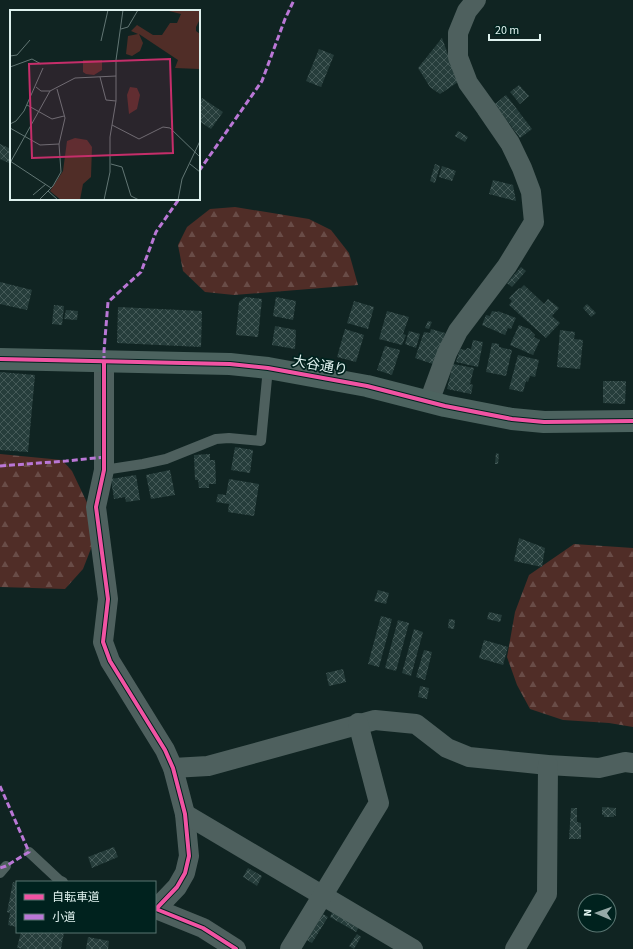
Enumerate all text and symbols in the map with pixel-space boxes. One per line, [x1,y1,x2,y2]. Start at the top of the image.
inset map [10,10,200,200]
scale bar [489,16,540,42]
text: 20 m [495,22,519,39]
street label: 大谷通り [291,351,349,381]
legend [16,881,156,933]
text: 自転車道 [52,889,100,906]
north arrow [577,893,617,933]
text: 小道 [52,909,76,926]
text: N [580,909,595,917]

